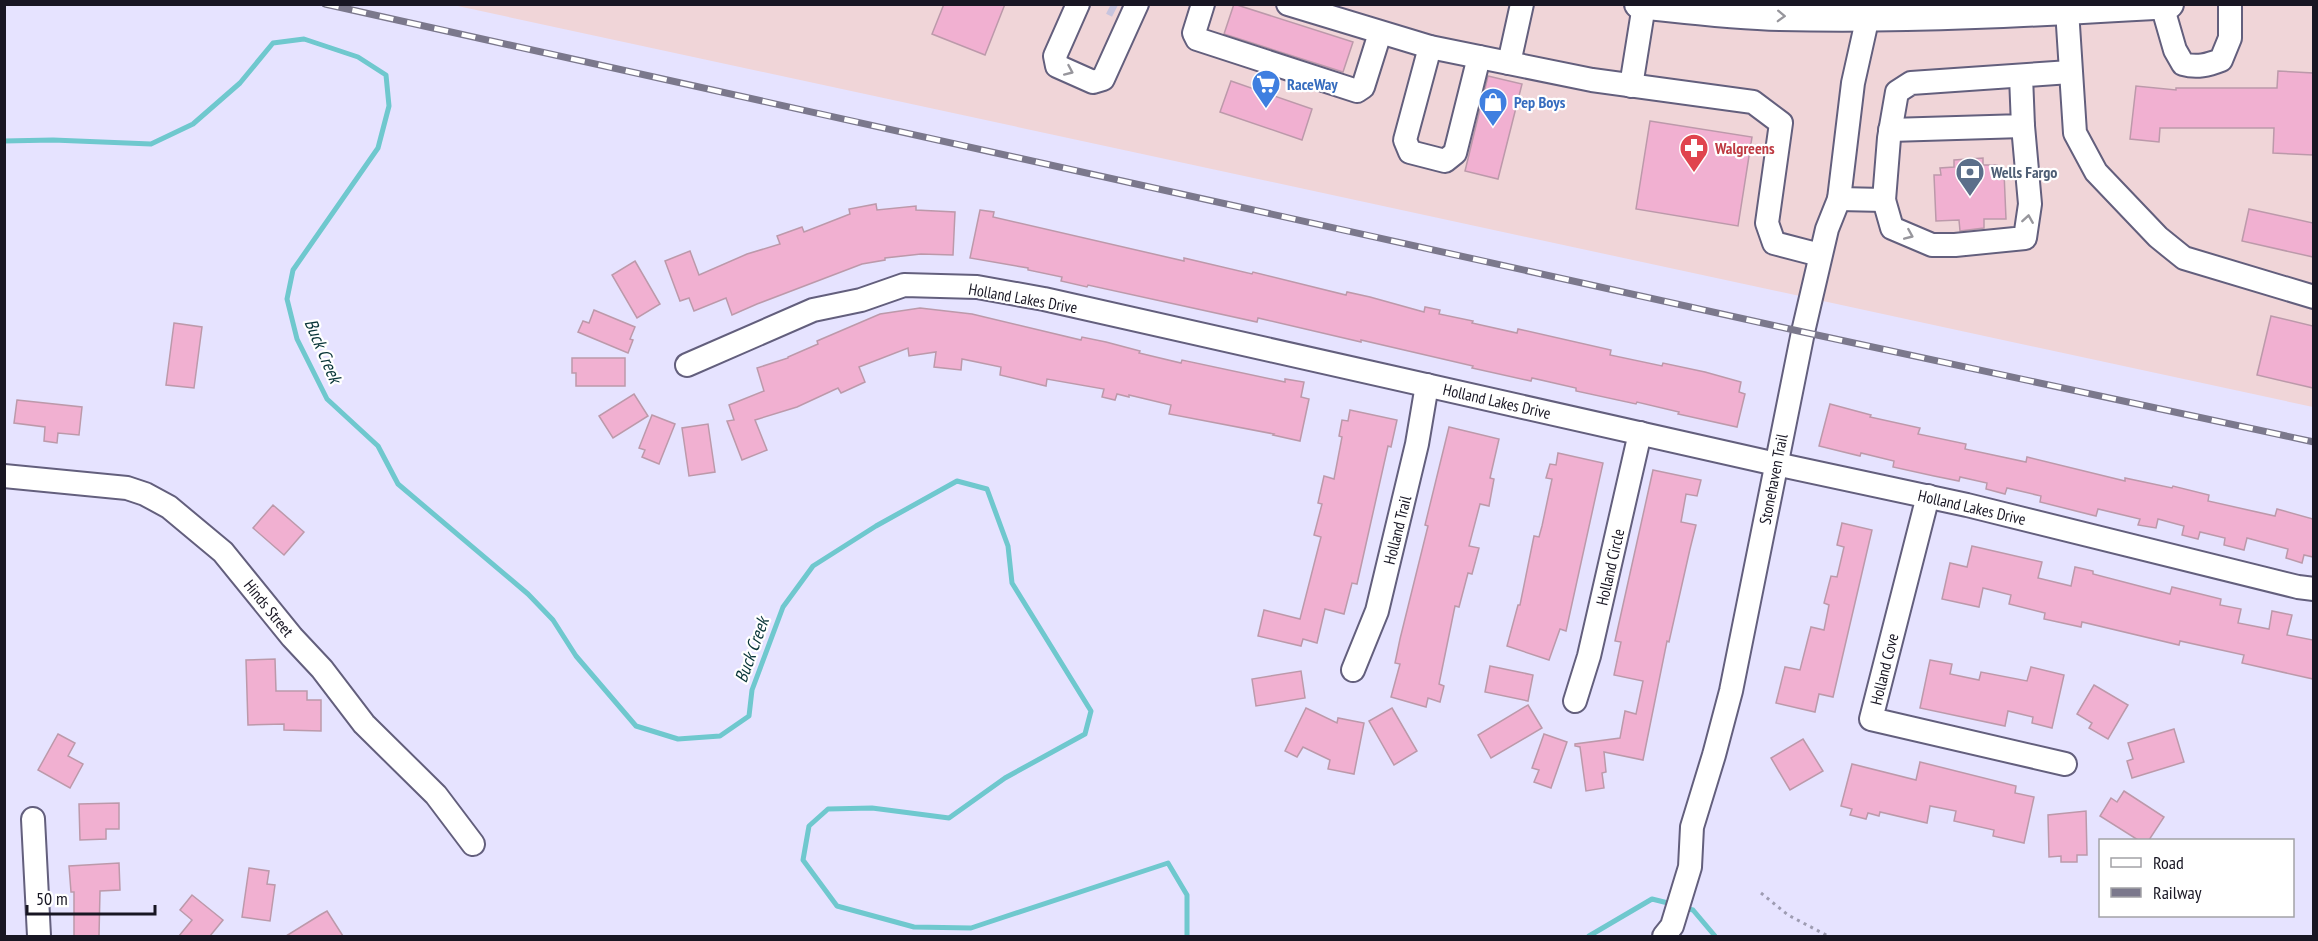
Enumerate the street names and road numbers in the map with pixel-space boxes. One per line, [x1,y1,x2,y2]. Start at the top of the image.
street label: Holland Lakes Drive [967,279,1079,317]
street label: Holland Lakes Drive [1441,379,1553,423]
street label: Stonehaven Trail [1754,432,1792,526]
street label: Holland Lakes Drive [1916,485,2028,529]
street label: Holland Trail [1379,493,1415,566]
street label: Holland Circle [1591,527,1629,607]
street label: Hinds Street [240,575,299,641]
street label: Holland Cove [1865,631,1903,707]

